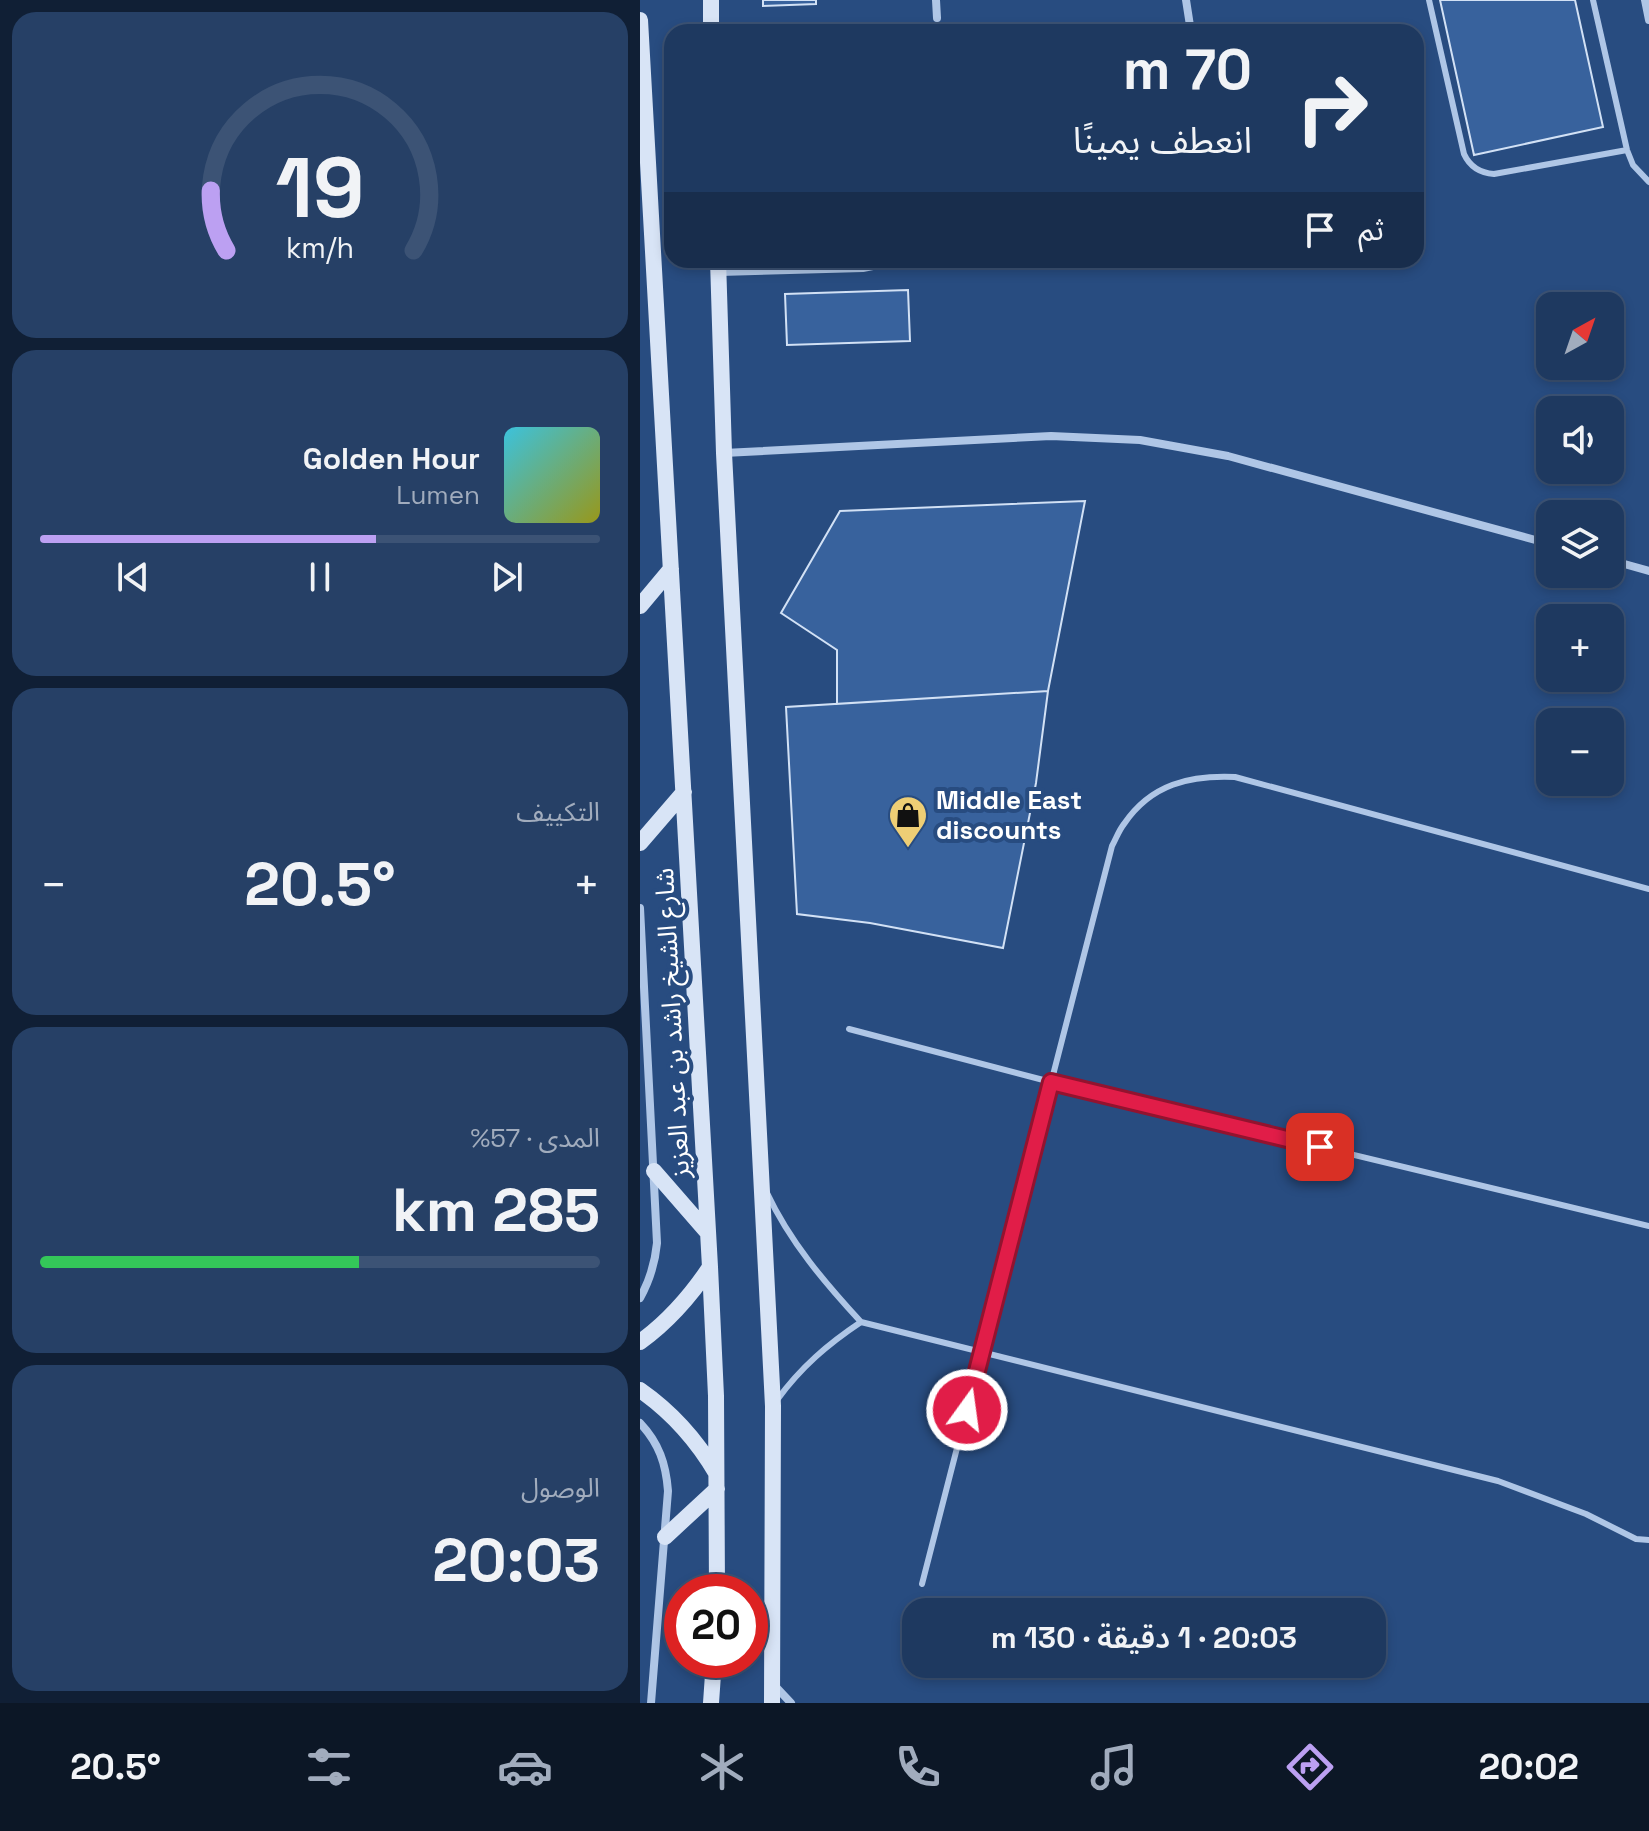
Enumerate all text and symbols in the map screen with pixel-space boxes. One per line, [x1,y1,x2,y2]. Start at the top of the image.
text: 70 m [1123,34,1252,105]
icon: right [1280,56,1384,160]
text: انعطف يمينًا [1073,118,1252,164]
text: 19 [275,135,365,241]
icon: arrive [1298,208,1342,252]
text: ثم [1358,210,1384,249]
text: km/h [286,230,354,266]
north arrow [1536,292,1624,380]
map controls [1536,292,1624,796]
button: sound [1536,396,1624,484]
text: Golden Hour [303,439,480,478]
text: Lumen [396,478,480,512]
button: layers [1536,500,1624,588]
icon: previous [111,555,155,599]
icon: pause [298,555,342,599]
icon: next [485,555,529,599]
button: + [1536,604,1624,692]
button: − [1536,708,1624,796]
place label: Middle East discounts [936,783,1082,847]
shop icon: Middle East discounts [887,794,929,849]
text: التكييف [516,795,600,829]
text: 20.5° [244,846,396,923]
text: − [40,857,67,913]
text: + [573,857,600,913]
street label: شارع الشيخ راشد بن عبد العزيز [647,867,700,1180]
pin [1286,1113,1354,1181]
text: المدى · 57% [470,1121,600,1155]
icon: arrive [1298,1125,1342,1169]
text: 285 km [392,1172,600,1249]
position arrow [925,1368,1009,1452]
text: الوصول [521,1471,600,1505]
text: 20:03 [432,1522,600,1599]
speed limit sign: 20 [664,1574,768,1678]
text: 20:03 · 1 دقيقة · 130 m [991,1618,1297,1657]
icon: filters [301,1739,357,1795]
icon: car [497,1739,553,1795]
icon: climate [694,1739,750,1795]
icon: phone [890,1739,946,1795]
icon: music [1086,1739,1142,1795]
icon: directions [1282,1739,1338,1795]
text: 20.5° [70,1744,161,1790]
text: 20:02 [1479,1744,1579,1790]

